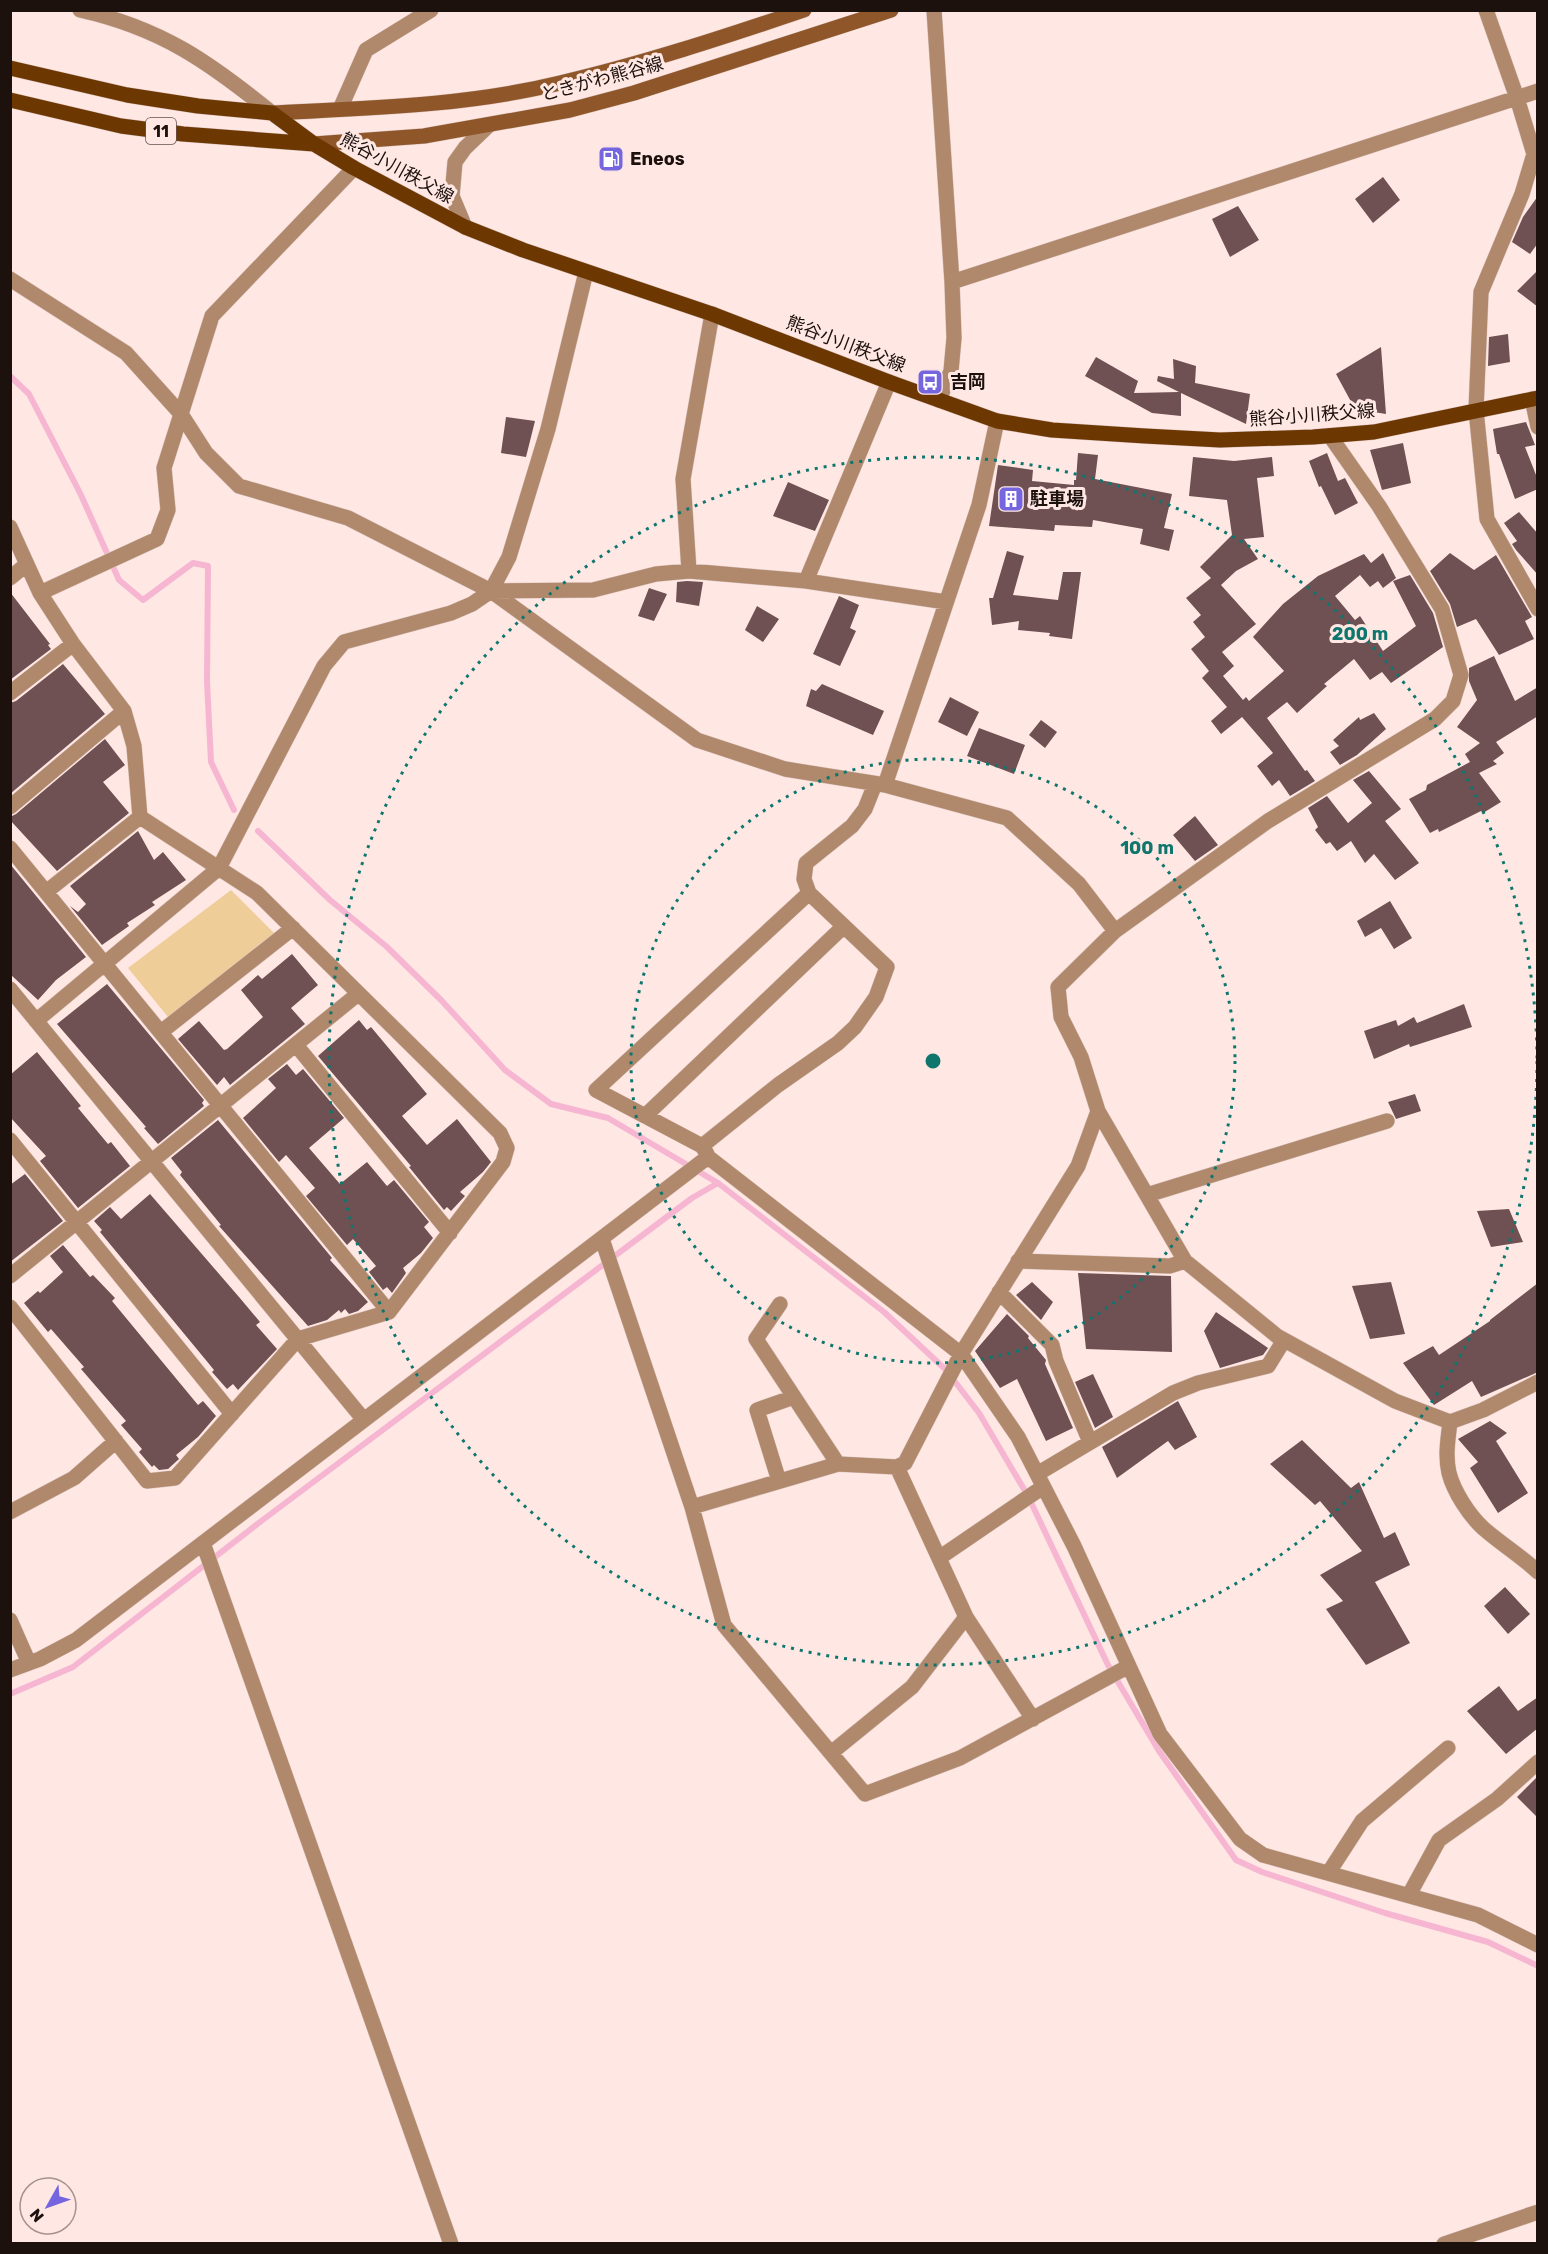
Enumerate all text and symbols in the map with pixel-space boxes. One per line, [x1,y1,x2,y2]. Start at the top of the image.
street label: ときがわ熊谷線 [538,52,666,106]
road number: 11 [146,118,176,144]
street label: 熊谷小川秩父線 [337,128,457,208]
fuel station icon: Eneos [596,144,626,174]
place label: Eneos [630,148,685,170]
street label: 熊谷小川秩父線 [783,311,909,377]
bus stop icon: 吉岡 [915,367,945,397]
place label: 吉岡 [950,371,986,393]
street label: 熊谷小川秩父線 [1248,400,1376,430]
building icon: 駐車場 [996,484,1026,514]
place label: 駐車場 [1030,488,1084,510]
text: 200 m [1332,623,1388,645]
text: 100 m [1120,837,1174,859]
centre of rings [923,1051,943,1071]
north arrow [18,2176,78,2236]
text: N [26,2205,48,2226]

